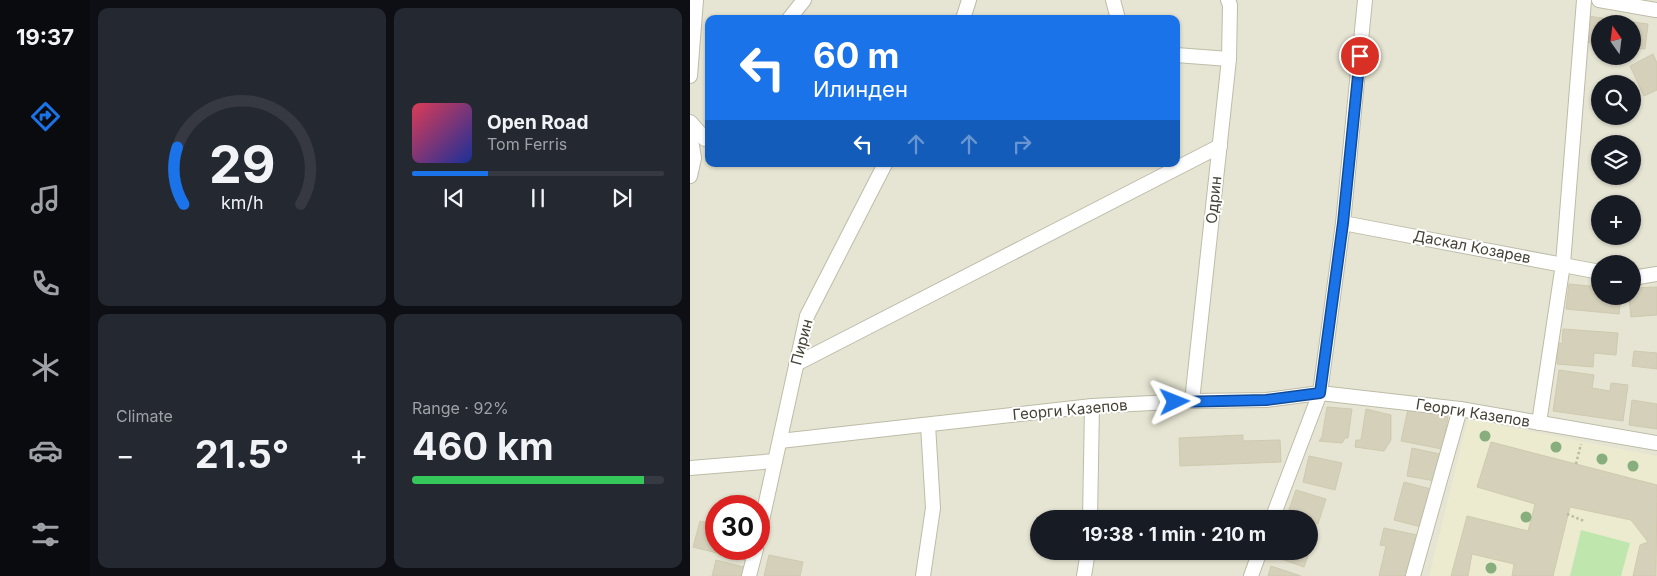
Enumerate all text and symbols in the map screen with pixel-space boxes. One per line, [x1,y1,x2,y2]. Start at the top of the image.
north arrow [1591,15,1641,65]
map controls [1591,15,1641,305]
text: 19:37 [16,24,74,50]
text: 60 m [813,34,900,76]
icon: left [730,35,795,100]
pin [1339,35,1381,77]
icon: arrive [1346,42,1374,70]
button: search [1591,75,1641,125]
text: Илинден [813,76,908,102]
icon: directions [28,99,63,134]
text: Open Road [487,111,588,134]
icon: left [849,130,877,158]
icon: ahead [902,130,930,158]
icon: ahead [955,130,983,158]
icon: right [1008,130,1036,158]
text: 29 [209,133,275,196]
text: Tom Ferris [487,134,567,154]
button: layers [1591,135,1641,185]
street label: Одрин [1202,175,1225,225]
icon: music [28,182,63,217]
icon: previous [440,184,468,212]
icon: pause [524,184,552,212]
icon: next [608,184,636,212]
text: km/h [221,192,263,213]
button: + [1591,195,1641,245]
street label: Даскал Козарев [1412,226,1533,267]
button: − [1591,255,1641,305]
icon: phone [28,266,63,301]
street label: Пирин [786,317,817,367]
icon: climate [28,350,63,385]
position arrow [1148,375,1200,427]
street label: Георги Казепов [1415,394,1531,431]
street label: Георги Казепов [1012,395,1128,424]
text: Range · 92% [412,398,509,418]
text: Climate [116,406,173,426]
text: 460 km [412,423,554,469]
text: 21.5° [195,431,289,477]
icon: car [28,433,63,468]
text: − [116,438,135,472]
text: + [349,438,368,472]
speed limit sign: 30 [705,495,770,560]
icon: filters [28,517,63,552]
text: 19:38 · 1 min · 210 m [1082,523,1266,546]

